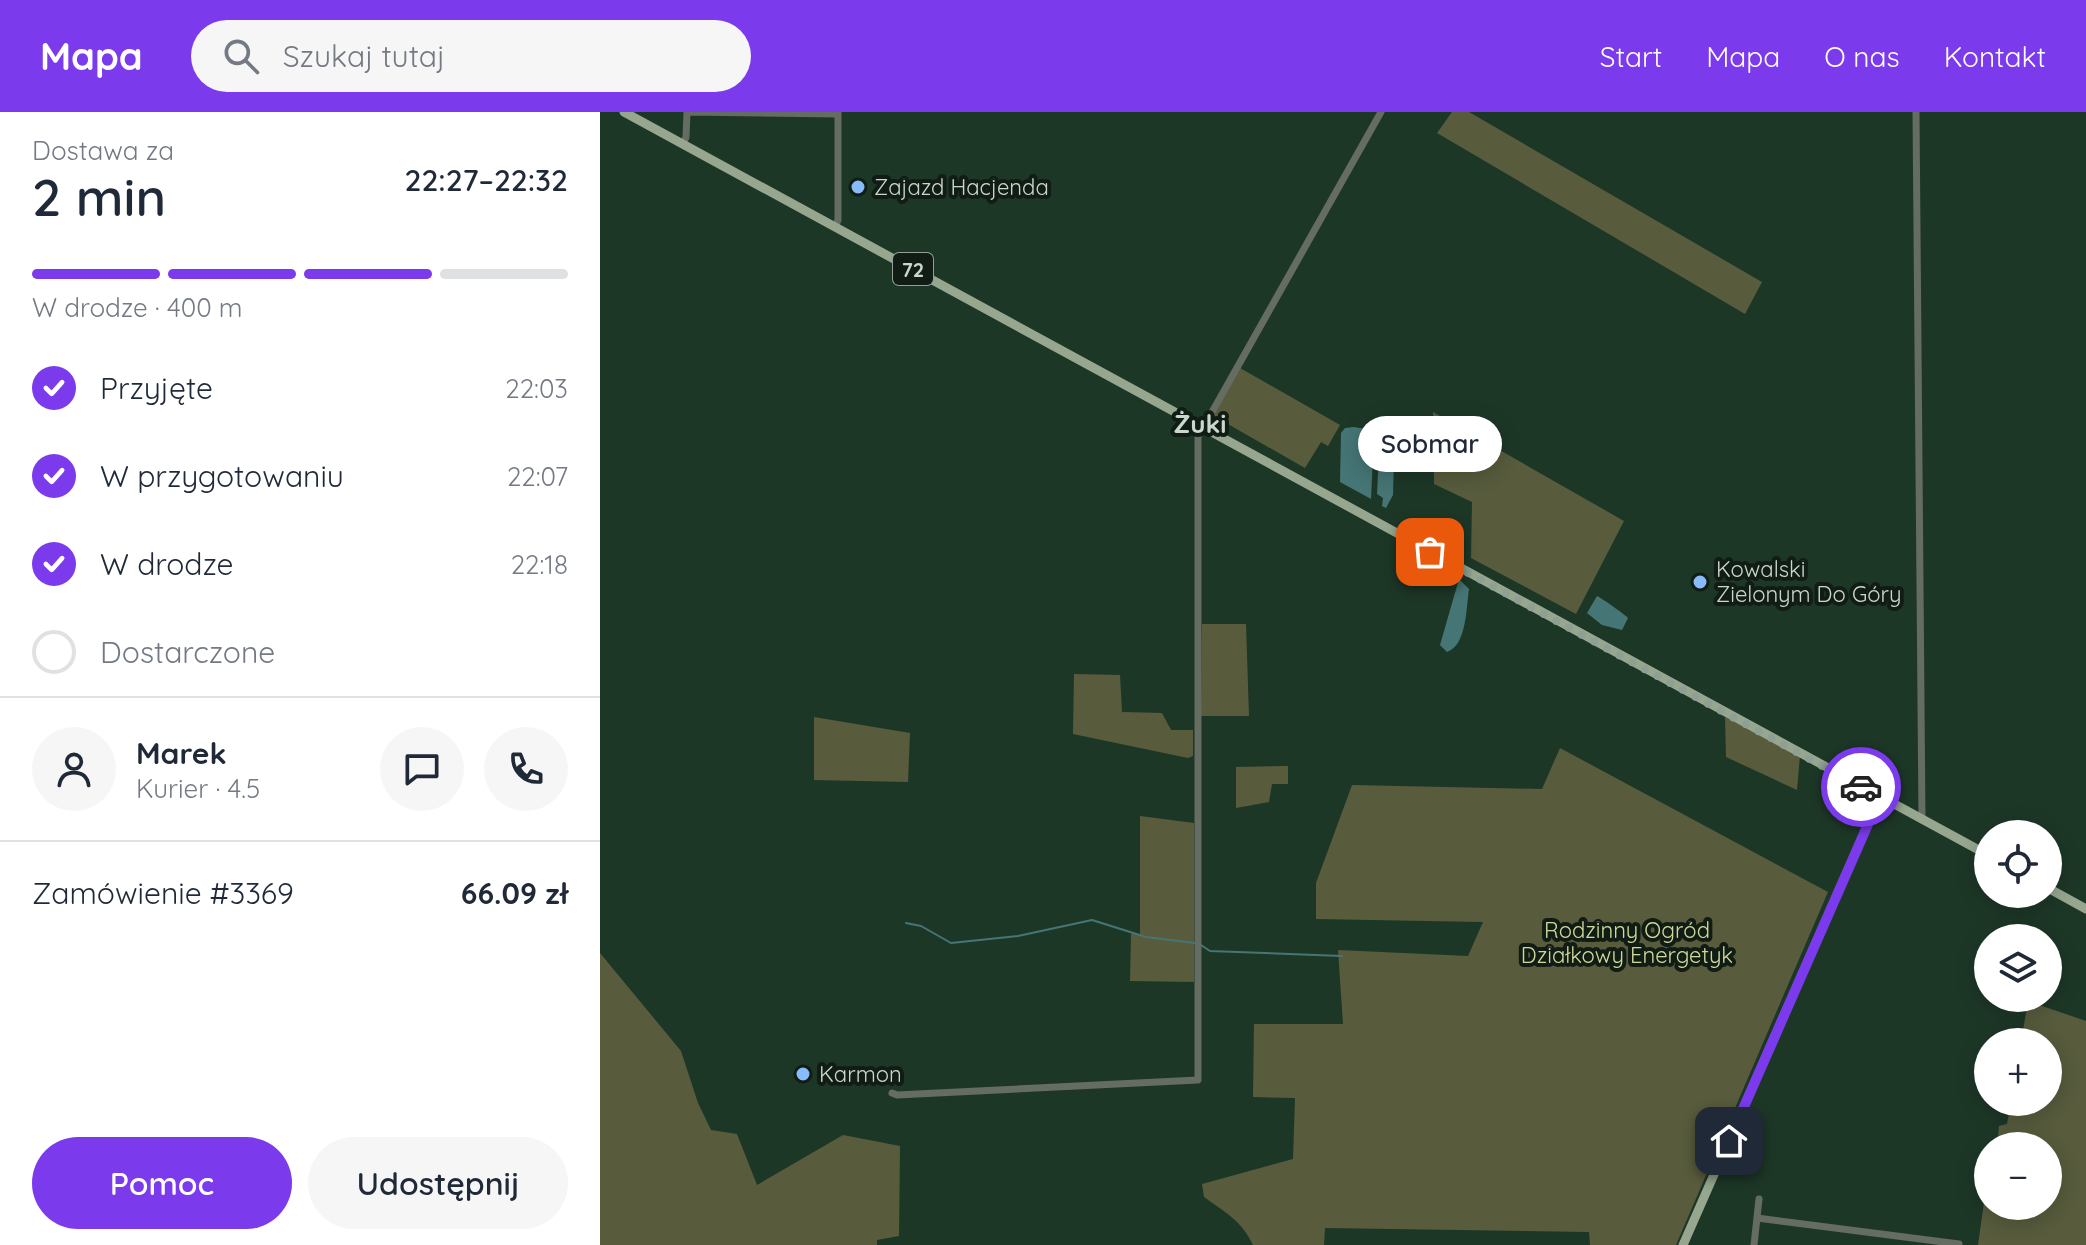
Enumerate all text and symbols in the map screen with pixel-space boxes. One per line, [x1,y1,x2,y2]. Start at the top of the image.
search box [191,20,751,92]
text: Mapa [40,32,143,80]
icon: search [219,34,263,78]
text: Szukaj tutaj [283,37,445,75]
text: Start [1600,39,1662,74]
text: Mapa [1706,39,1780,74]
text: O nas [1824,39,1900,74]
text: Kontakt [1944,39,2046,74]
text: Dostawa za [32,134,174,167]
text: 22:27–22:32 [405,161,568,199]
text: 2 min [32,164,166,229]
place label: Zajazd Hacjenda [874,173,1049,201]
marker: Zajazd Hacjenda [849,178,867,196]
road number: 72 [893,253,933,285]
text: W drodze · 400 m [32,291,242,324]
icon: check [32,366,76,410]
text: Przyjęte [100,369,213,407]
text: 22:03 [505,372,568,405]
district label: Żuki [1173,407,1227,440]
callout: Sobmar [1358,416,1502,472]
text: Sobmar [1381,427,1479,460]
icon: check [32,454,76,498]
text: W przygotowaniu [100,457,344,495]
text: 22:07 [507,460,568,493]
pin [1396,518,1464,586]
icon: bag [1408,530,1452,574]
icon: check [32,542,76,586]
text: W drodze [100,545,234,583]
text: 22:18 [511,548,568,581]
place label: Kowalski Zielonym Do Góry [1716,555,1901,608]
marker: Kowalski Zielonym Do Góry [1691,573,1709,591]
text: Dostarczone [100,633,275,671]
button: person [32,727,116,811]
button: chat [380,727,464,811]
button: phone [484,727,568,811]
text: Marek [136,734,227,772]
courier [1821,747,1901,827]
icon: car [1839,765,1883,809]
text: Kurier · 4.5 [136,772,260,805]
map controls [1974,820,2062,1220]
button: locate [1974,820,2062,908]
text: Zamówienie #3369 [32,874,294,912]
text: 66.09 zł [461,874,568,912]
park label: Rodzinny Ogród Działkowy Energetyk [1521,916,1733,969]
button: layers [1974,924,2062,1012]
button: + [1974,1028,2062,1116]
place label: Karmon [819,1060,902,1088]
marker: Karmon [794,1065,812,1083]
pin [1695,1107,1763,1175]
icon: home [1707,1119,1751,1163]
button: − [1974,1132,2062,1220]
button: Pomoc [32,1137,292,1229]
button: Udostępnij [308,1137,568,1229]

